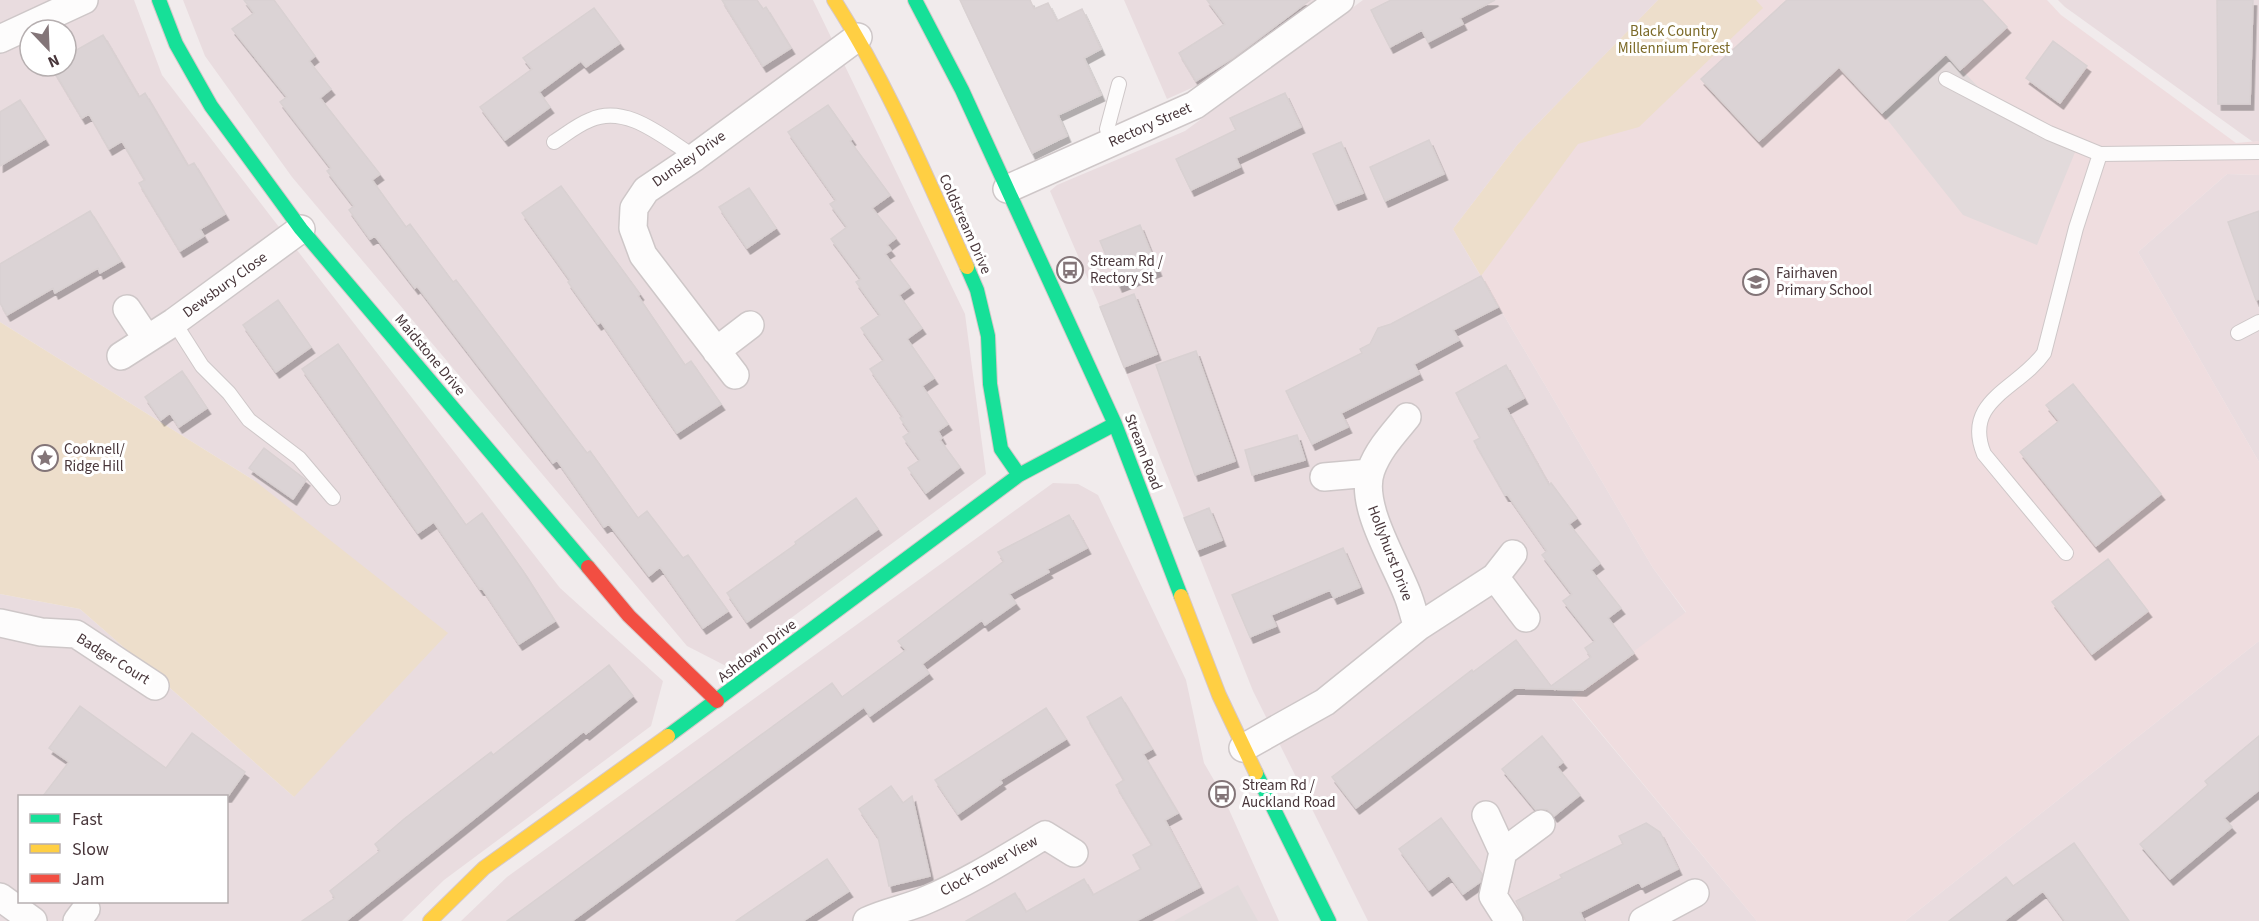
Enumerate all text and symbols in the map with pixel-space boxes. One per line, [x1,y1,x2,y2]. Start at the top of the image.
north arrow [18,18,78,78]
park label: Black Country Millennium Forest [1618,21,1730,59]
text: N [44,49,63,73]
street label: Rectory Street [1105,97,1195,153]
street label: Dunsley Drive [648,126,730,192]
street label: Coldstream Drive [934,171,996,277]
street label: Dewsbury Close [178,247,272,323]
place label: Stream Rd / Rectory St [1090,251,1164,289]
bus stop icon: Stream Rd / Rectory St [1055,255,1085,285]
place label: Fairhaven Primary School [1776,263,1872,301]
school or university icon: Fairhaven Primary School [1741,267,1771,297]
street label: Maidstone Drive [390,310,470,400]
street label: Stream Road [1119,411,1167,493]
place label: Cooknell/ Ridge Hill [64,439,126,477]
place icon: Cooknell/ Ridge Hill [30,443,60,473]
street label: Hollyhurst Drive [1362,502,1418,604]
street label: Ashdown Drive [713,614,801,688]
street label: Badger Court [72,628,154,690]
place label: Stream Rd / Auckland Road [1242,775,1336,813]
bus stop icon: Stream Rd / Auckland Road [1207,779,1237,809]
legend [18,795,228,903]
text: Fast [72,807,103,832]
street label: Clock Tower View [936,830,1042,902]
text: Slow [72,837,109,862]
text: Jam [72,867,105,892]

